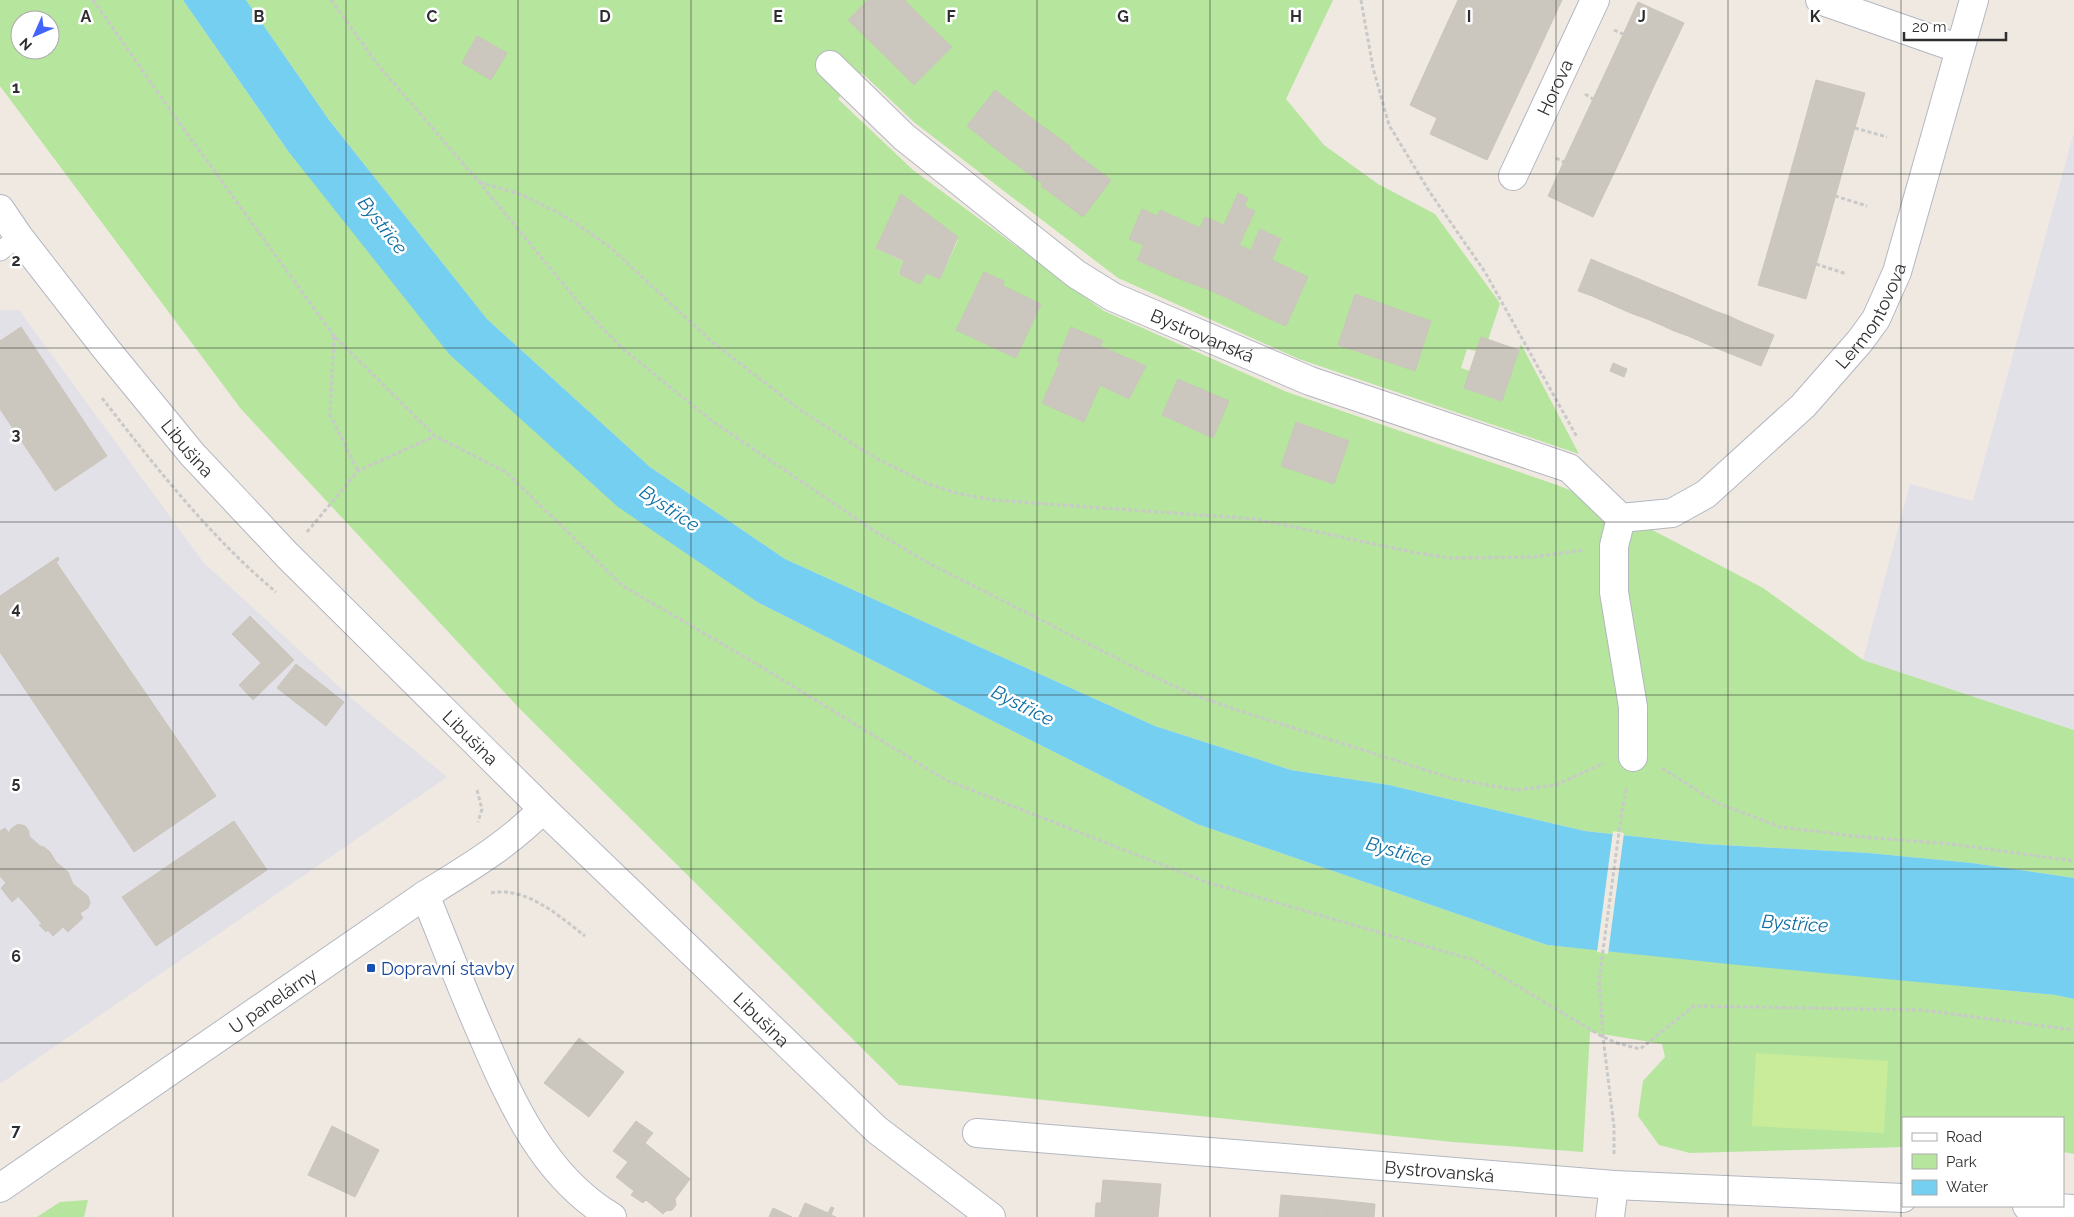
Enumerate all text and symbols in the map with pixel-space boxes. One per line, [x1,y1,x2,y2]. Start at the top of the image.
text: A [81,7,92,26]
text: B [254,7,265,26]
text: C [427,7,438,26]
text: D [599,7,611,26]
text: E [773,7,783,26]
text: F [946,7,956,26]
text: G [1117,7,1129,26]
text: H [1290,7,1302,26]
text: I [1467,7,1471,26]
text: J [1638,7,1646,26]
text: K [1810,7,1821,26]
north arrow [10,10,60,60]
scale bar [1904,10,2006,42]
text: 20 m [1912,18,1947,36]
text: N [16,35,35,54]
street label: Horova [1532,56,1576,119]
text: 1 [12,78,20,97]
water label: Bystřice [354,192,412,258]
text: 2 [11,251,21,270]
street label: Lermontovova [1831,261,1909,372]
street label: Bystrovanská [1148,304,1257,366]
street label: Libušina [157,415,218,481]
text: 3 [12,425,21,444]
water label: Bystřice [636,480,704,536]
text: 4 [11,599,21,618]
water label: Bystřice [988,680,1058,730]
street label: Libušina [439,706,503,769]
text: 5 [12,773,21,792]
water label: Bystřice [1364,832,1434,870]
water label: Bystřice [1761,910,1829,936]
text: 6 [11,947,21,966]
place label: Dopravní stavby [381,958,515,979]
marker: Dopravní stavby [365,962,377,974]
street label: U panelárny [225,963,320,1038]
street label: Libušina [729,988,794,1051]
legend [1902,1117,2064,1207]
text: 7 [12,1121,21,1140]
text: Road [1946,1128,1982,1146]
text: Park [1946,1153,1977,1171]
street label: Bystrovanská [1384,1156,1495,1186]
text: Water [1946,1178,1989,1196]

